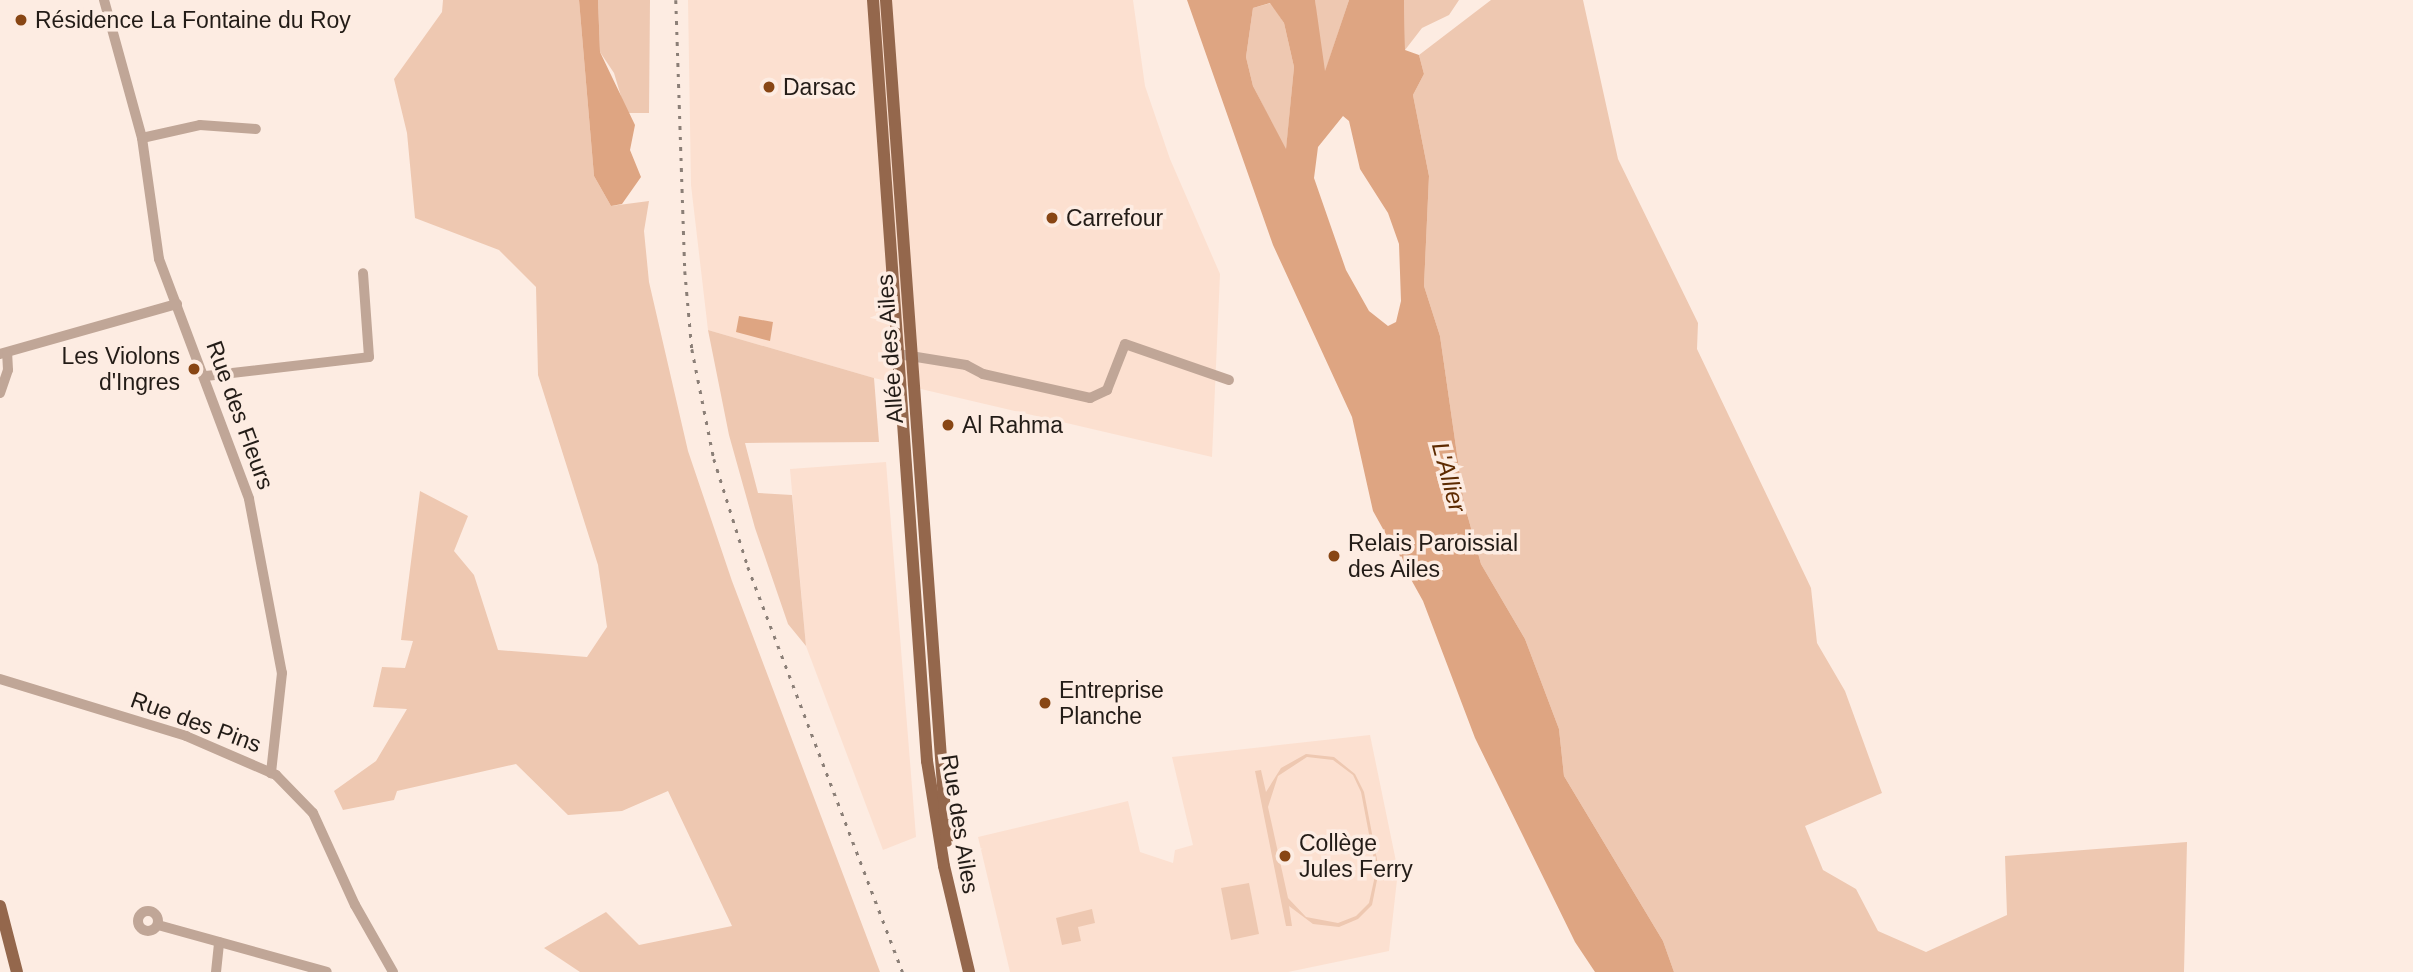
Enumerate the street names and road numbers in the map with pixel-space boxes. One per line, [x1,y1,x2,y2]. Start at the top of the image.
street label: Allée des Ailes [871,273,909,425]
street label: Rue des Fleurs [200,337,280,493]
street label: Rue des Pins [127,686,265,758]
street label: Rue des Ailes [935,752,985,896]

